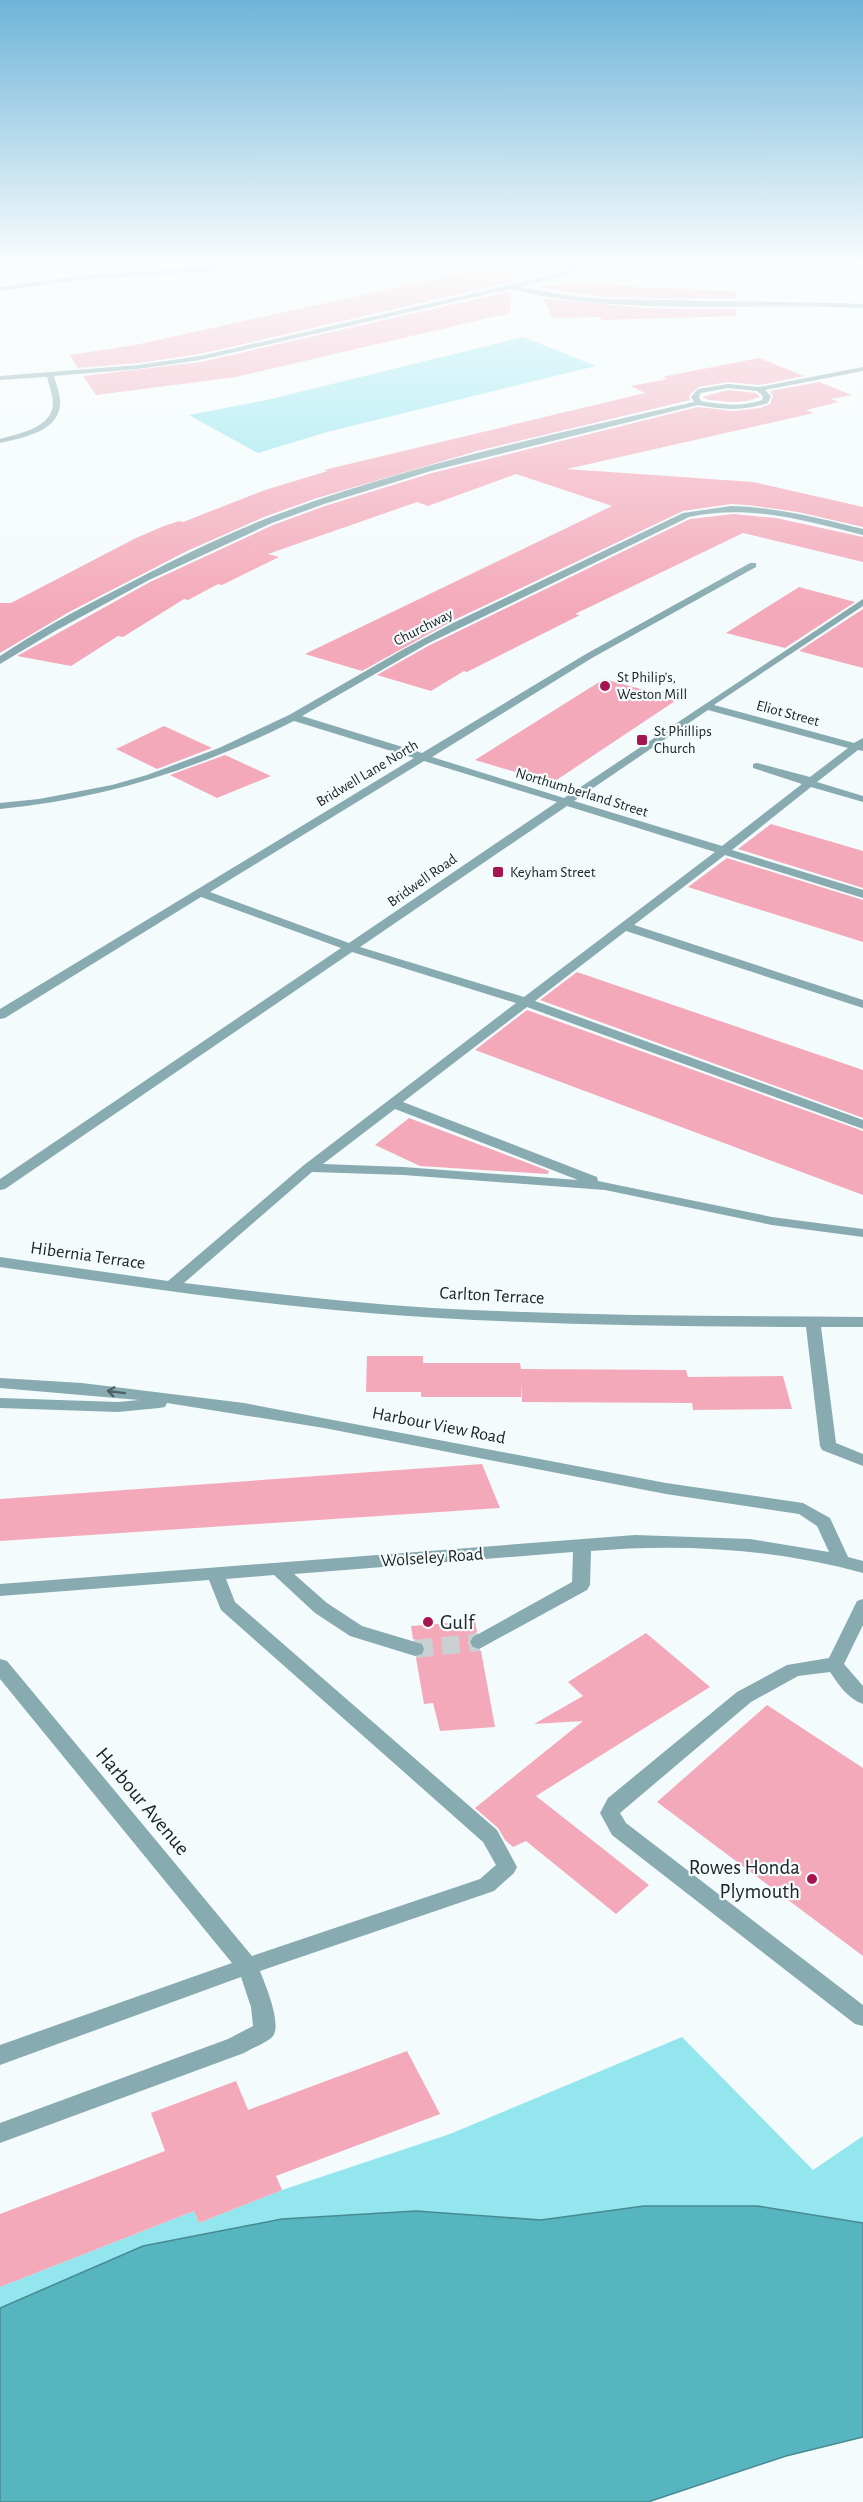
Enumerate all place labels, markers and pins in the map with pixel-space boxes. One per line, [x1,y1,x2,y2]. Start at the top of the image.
place label: St Philip's, Weston Mill [617,670,687,702]
marker: St Philip's, Weston Mill [598,679,612,693]
place label: St Phillips Church [654,724,712,756]
marker: St Phillips Church [635,733,649,747]
marker: Keyham Street [491,865,505,879]
place label: Keyham Street [510,865,596,880]
place label: Gulf [440,1612,476,1633]
marker: Gulf [421,1615,435,1629]
place label: Rowes Honda Plymouth [689,1857,800,1902]
marker: Rowes Honda Plymouth [805,1872,819,1886]

